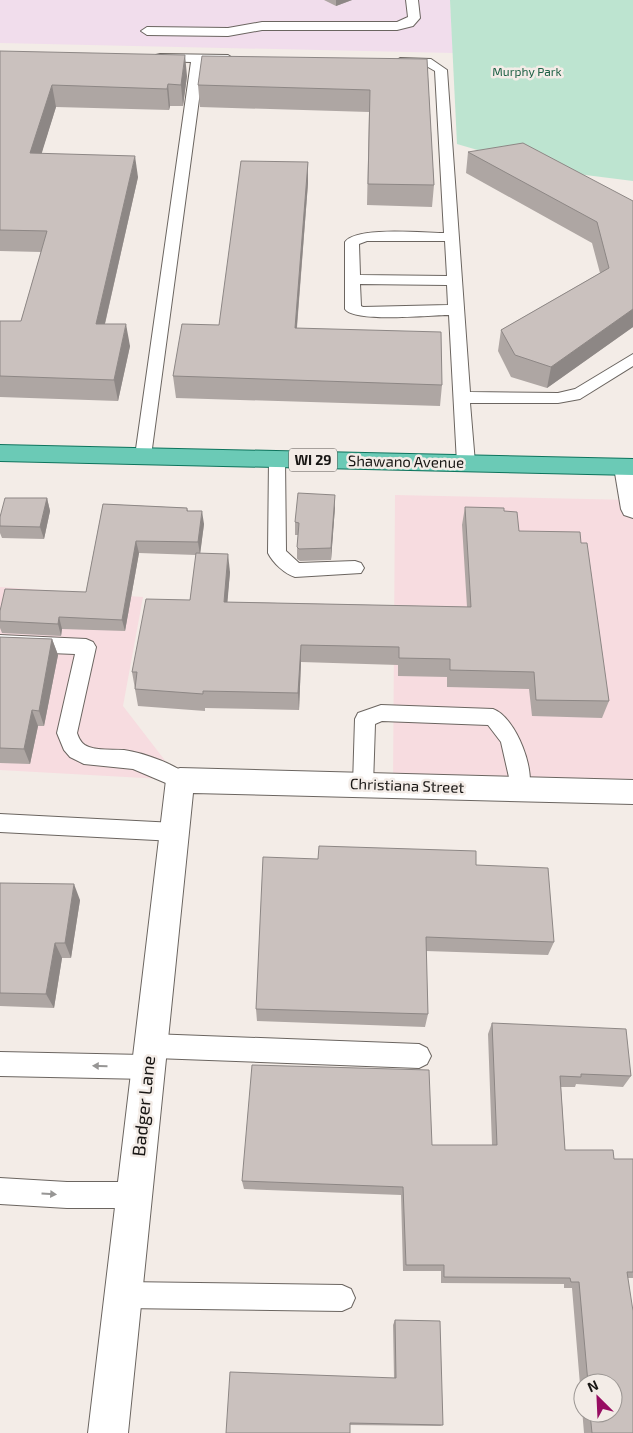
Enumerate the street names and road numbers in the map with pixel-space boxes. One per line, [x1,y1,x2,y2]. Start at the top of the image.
road number: WI 29 [289,448,337,472]
street label: Shawano Avenue [348,451,464,471]
street label: Christiana Street [350,774,465,796]
street label: Badger Lane [127,1054,159,1157]

